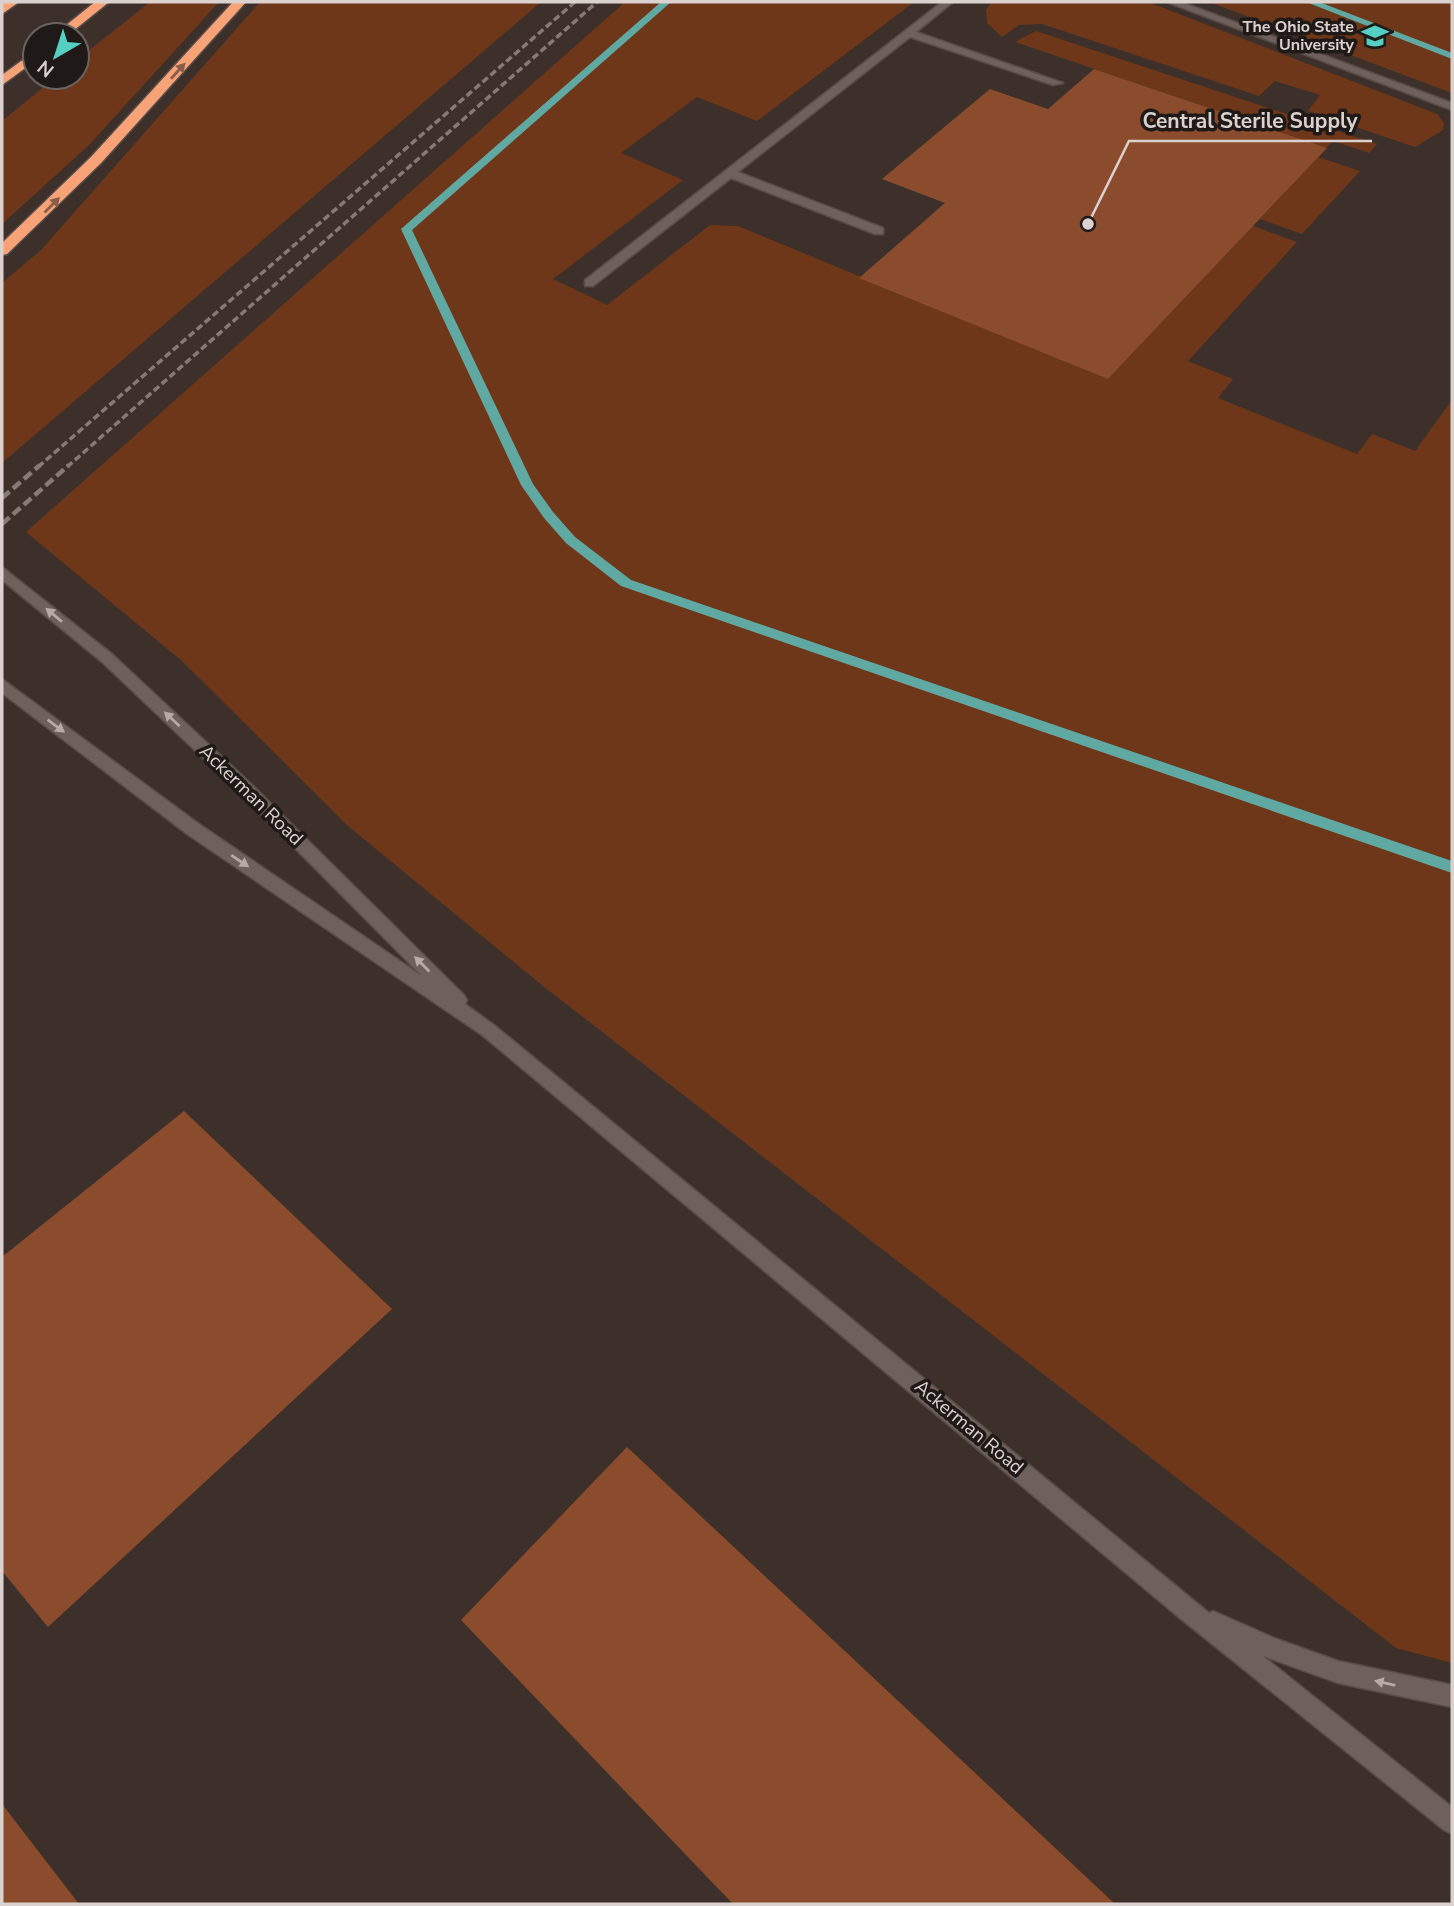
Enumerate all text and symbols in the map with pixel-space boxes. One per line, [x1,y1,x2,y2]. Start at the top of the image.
place label: The Ohio State University [1243,16,1355,56]
north arrow [21,21,91,91]
school or university icon: The Ohio State University [1360,21,1390,51]
text: N [32,54,60,83]
one-way arrow [170,62,186,80]
callout: Central Sterile Supply [1129,99,1372,141]
text: Central Sterile Supply [1142,107,1358,135]
one-way arrow [43,196,60,213]
one-way arrow [46,608,63,623]
one-way arrow [164,712,181,728]
one-way arrow [47,718,65,732]
street label: Ackerman Road [193,739,309,851]
one-way arrow [230,854,249,867]
one-way arrow [414,956,430,972]
street label: Ackerman Road [909,1374,1029,1480]
one-way arrow [1374,1677,1396,1688]

